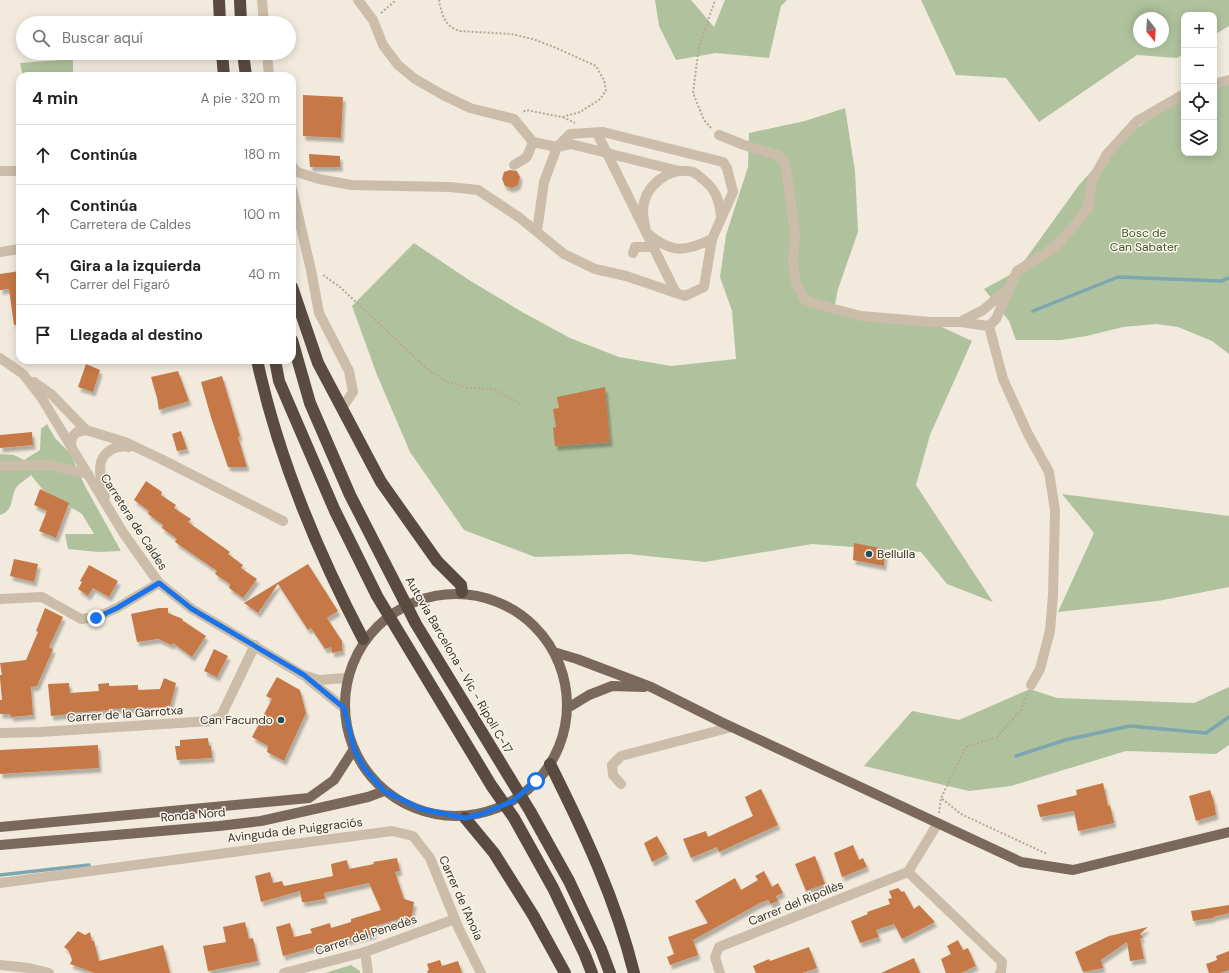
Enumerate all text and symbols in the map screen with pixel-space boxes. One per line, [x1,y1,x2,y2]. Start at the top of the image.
north arrow [1133,12,1169,48]
map controls [1181,12,1217,156]
button: + [1181,12,1217,48]
search box [16,16,296,60]
icon: search [30,27,52,49]
text: Buscar aquí [62,28,143,48]
button: − [1181,48,1217,84]
button: locate [1181,84,1217,120]
text: 4 min [32,87,78,109]
text: A pie · 320 m [201,90,280,107]
button: layers [1181,120,1217,156]
icon: ahead [32,144,54,166]
text: Continúa [70,145,137,165]
text: 180 m [244,146,280,163]
text: Continúa [70,196,137,216]
icon: ahead [32,204,54,226]
text: 100 m [243,206,280,223]
text: Carretera de Caldes [70,216,191,233]
park label: Bosc de Can Sabater [1110,225,1179,255]
text: Gira a la izquierda [70,256,201,276]
icon: left [32,264,54,286]
text: 40 m [248,266,280,283]
text: Carrer del Figaró [70,276,170,293]
icon: arrive [32,324,54,346]
text: Llegada al destino [70,325,203,345]
street label: Carretera de Caldes [97,471,171,573]
place label: Bellulla [877,546,915,562]
marker: Bellulla [864,549,874,559]
street label: Autovia Barcelona - Vic - Ripoll C-17 [402,574,516,756]
route end [87,609,105,627]
street label: Carrer de la Garrotxa [66,702,184,726]
place label: Can Facundo [200,712,273,728]
marker: Can Facundo [276,715,286,725]
route start [527,772,545,790]
street label: Ronda Nord [160,804,226,826]
street label: Avinguda de Puiggraciós [227,814,363,846]
street label: Carrer de l'Anoia [435,853,487,943]
street label: Carrer del Ripollès [746,877,846,929]
street label: Carrer del Penedès [313,911,419,959]

